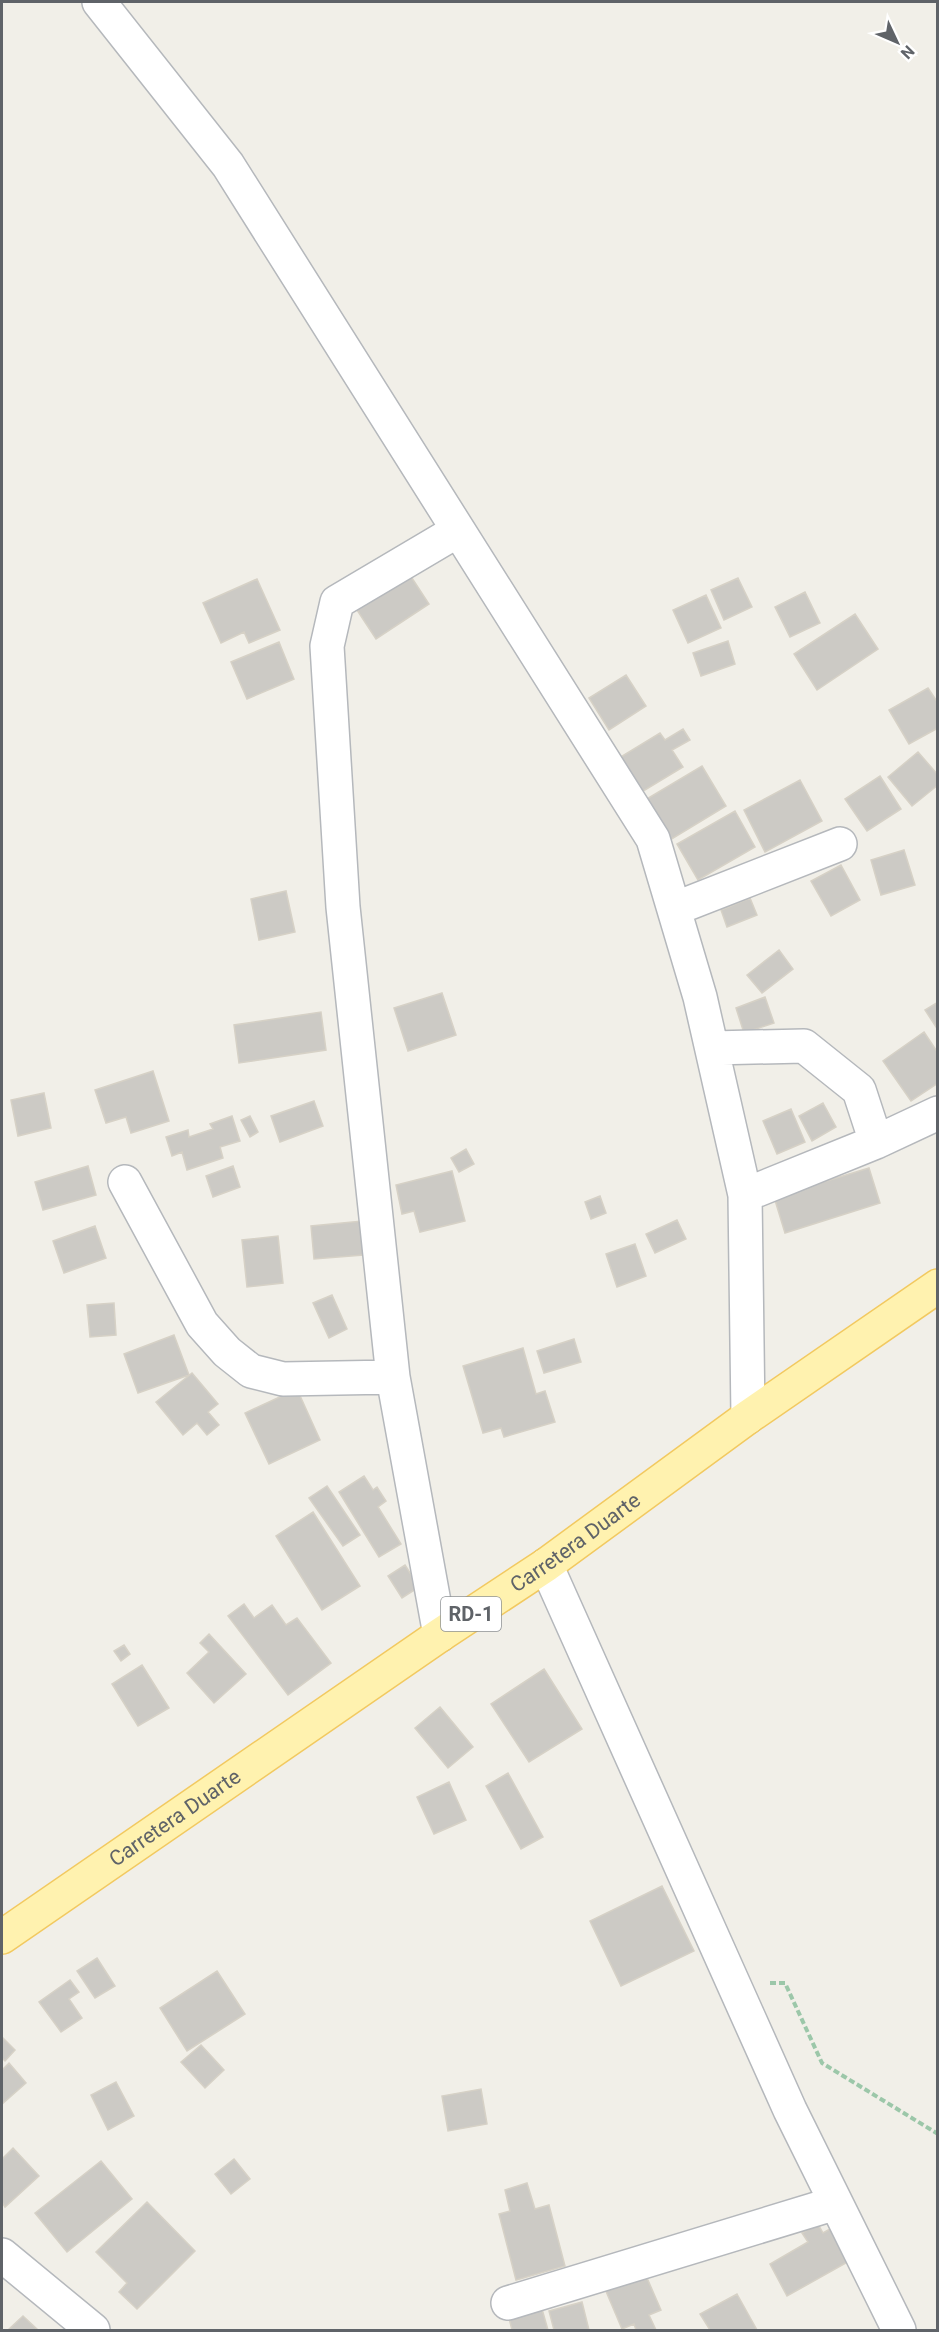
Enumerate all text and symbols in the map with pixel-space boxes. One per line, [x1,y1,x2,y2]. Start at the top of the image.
north arrow [867,12,927,72]
text: N [897,41,918,63]
street label: Carretera Duarte [506,1488,645,1597]
road number: RD-1 [441,1597,501,1631]
street label: Carretera Duarte [105,1764,245,1871]

